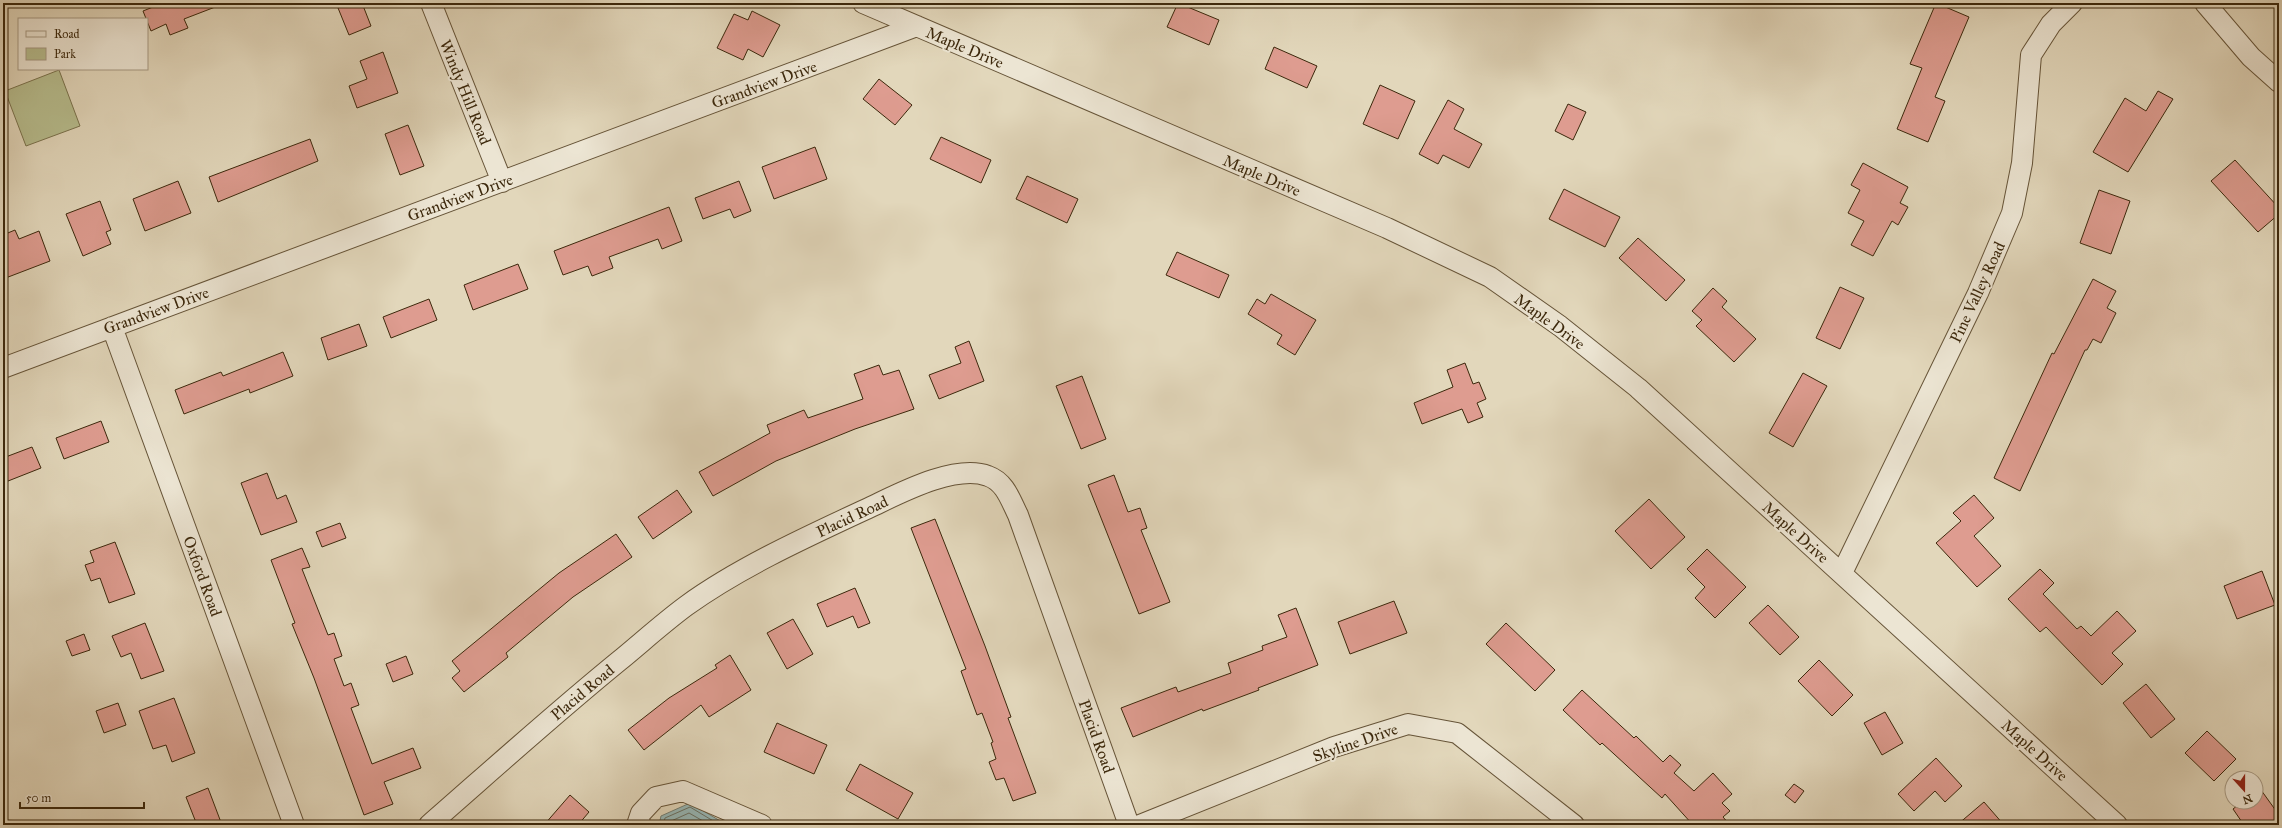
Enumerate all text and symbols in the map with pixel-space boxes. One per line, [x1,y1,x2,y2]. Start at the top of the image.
legend [18,18,148,70]
street label: Maple Drive [923,23,1007,72]
text: Road [54,27,80,41]
street label: Windy Hill Road [436,37,495,147]
text: Park [54,47,76,61]
street label: Grandview Drive [709,56,820,112]
street label: Maple Drive [1220,151,1304,200]
street label: Grandview Drive [405,169,516,225]
street label: Pine Valley Road [1946,239,2009,346]
street label: Grandview Drive [101,282,212,338]
street label: Maple Drive [1511,289,1589,354]
street label: Placid Road [813,492,891,541]
street label: Maple Drive [1759,498,1833,567]
street label: Oxford Road [179,533,226,619]
street label: Placid Road [547,660,618,724]
street label: Placid Road [1074,697,1119,776]
street label: Maple Drive [1998,716,2072,785]
street label: Skyline Drive [1310,719,1400,766]
north arrow [2224,770,2264,810]
scale bar [20,784,144,810]
text: 50 m [26,791,51,805]
text: N [2240,791,2254,807]

